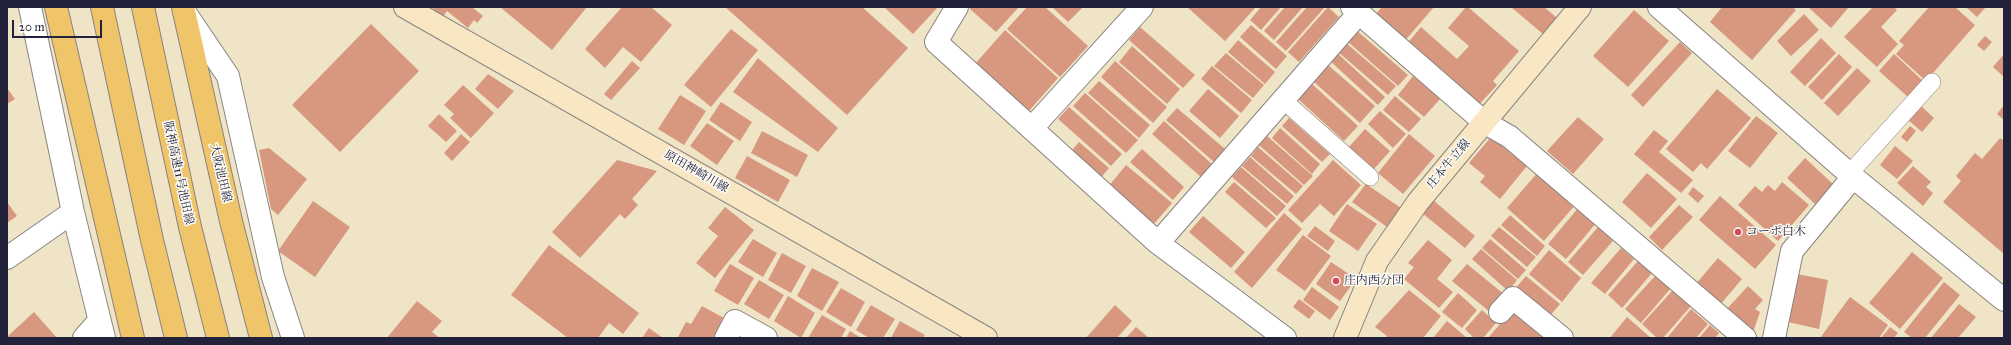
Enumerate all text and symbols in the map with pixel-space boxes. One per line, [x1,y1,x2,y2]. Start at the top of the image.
scale bar [14,12,104,38]
text: 20 m [19,20,45,34]
street label: 阪神高速11号池田線 [160,120,196,226]
street label: 庄本牛立線 [1424,136,1474,192]
street label: 大阪池田線 [206,142,234,204]
street label: 原田神崎川線 [661,148,731,196]
place label: コーポ白木 [1746,225,1806,239]
marker: コーポ白木 [1733,227,1743,237]
place label: 庄内西分団 [1344,274,1404,288]
marker: 庄内西分団 [1331,276,1341,286]

